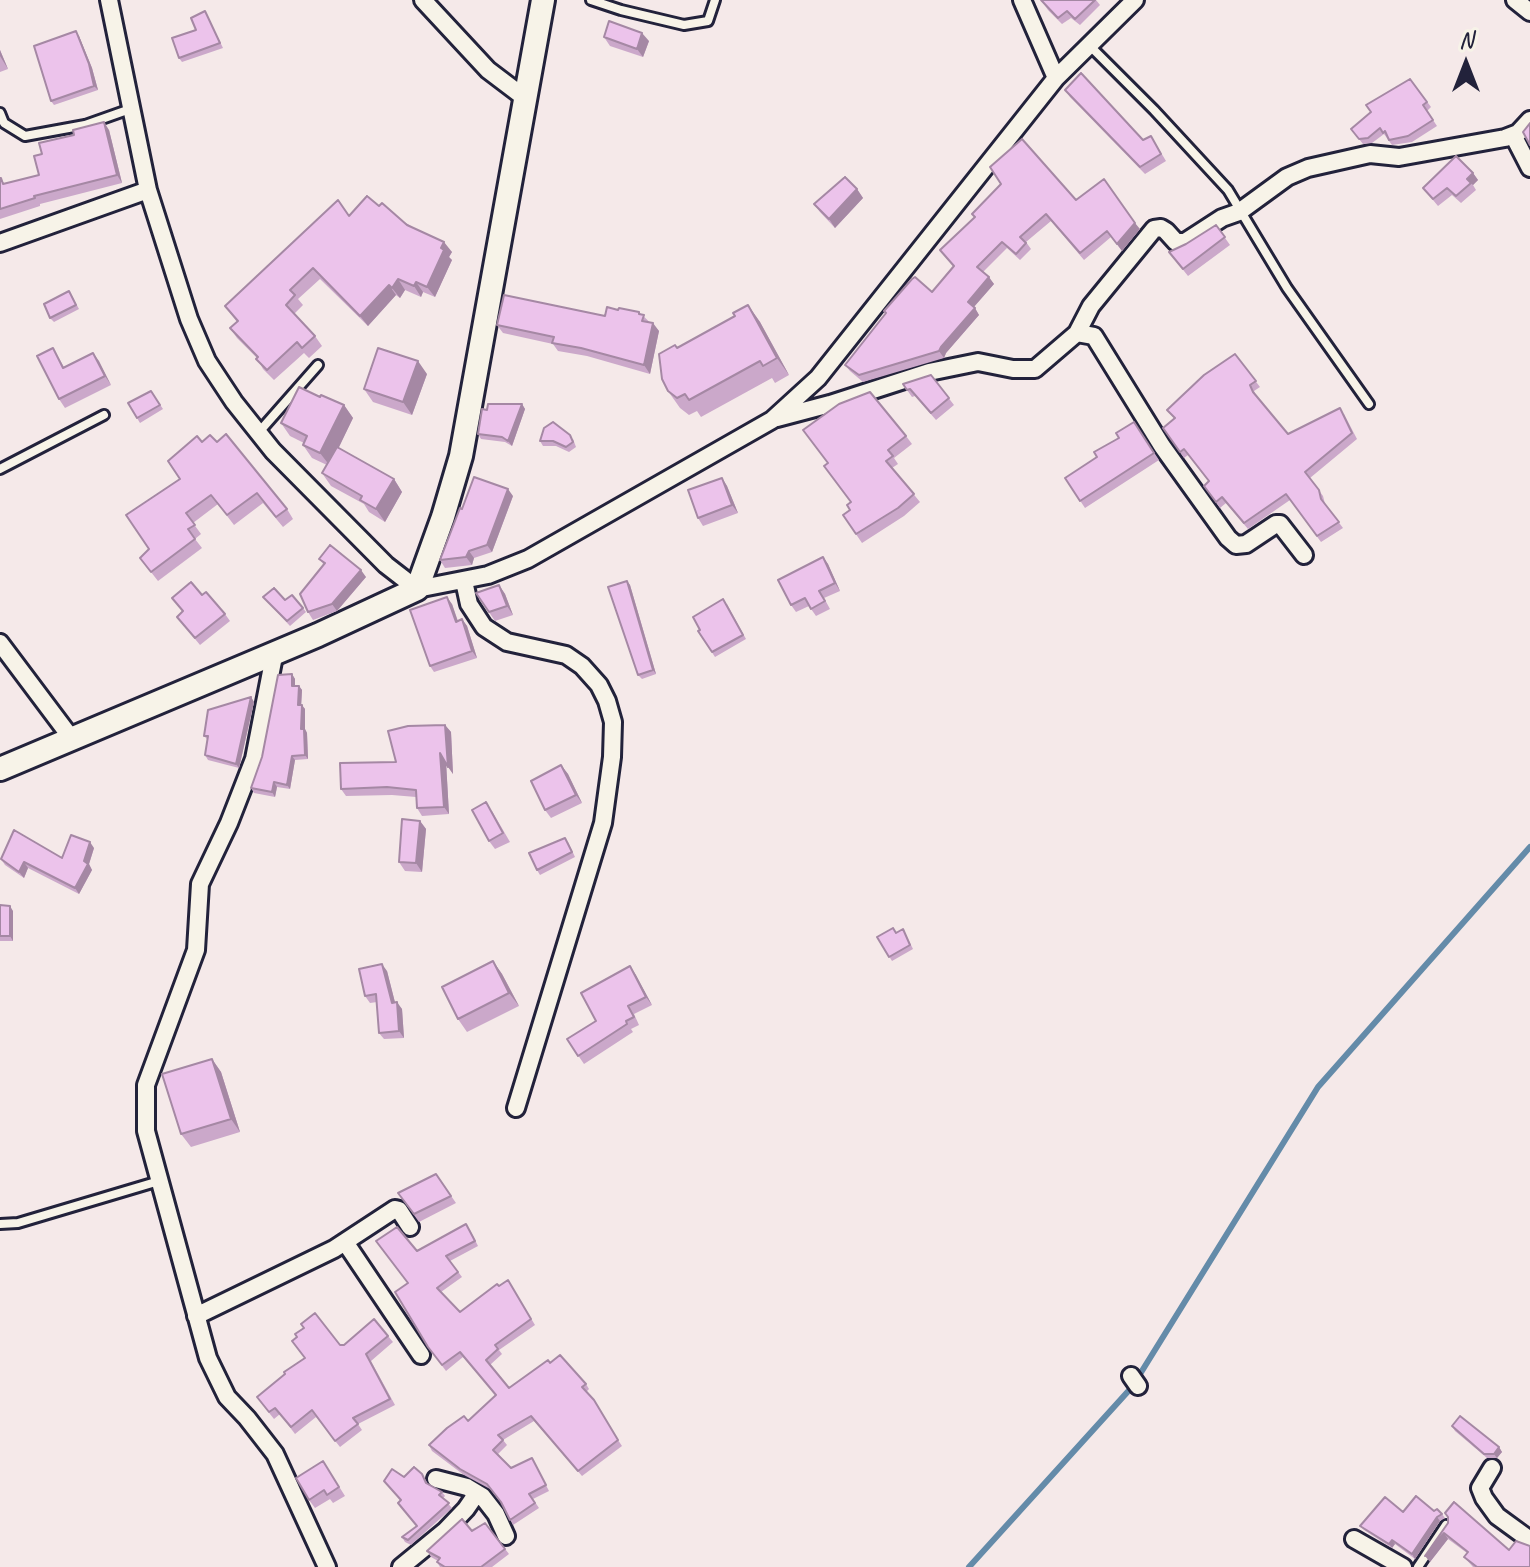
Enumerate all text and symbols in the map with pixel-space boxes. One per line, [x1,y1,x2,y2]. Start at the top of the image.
north arrow [1426,24,1506,104]
text: N [1459,26,1473,54]

